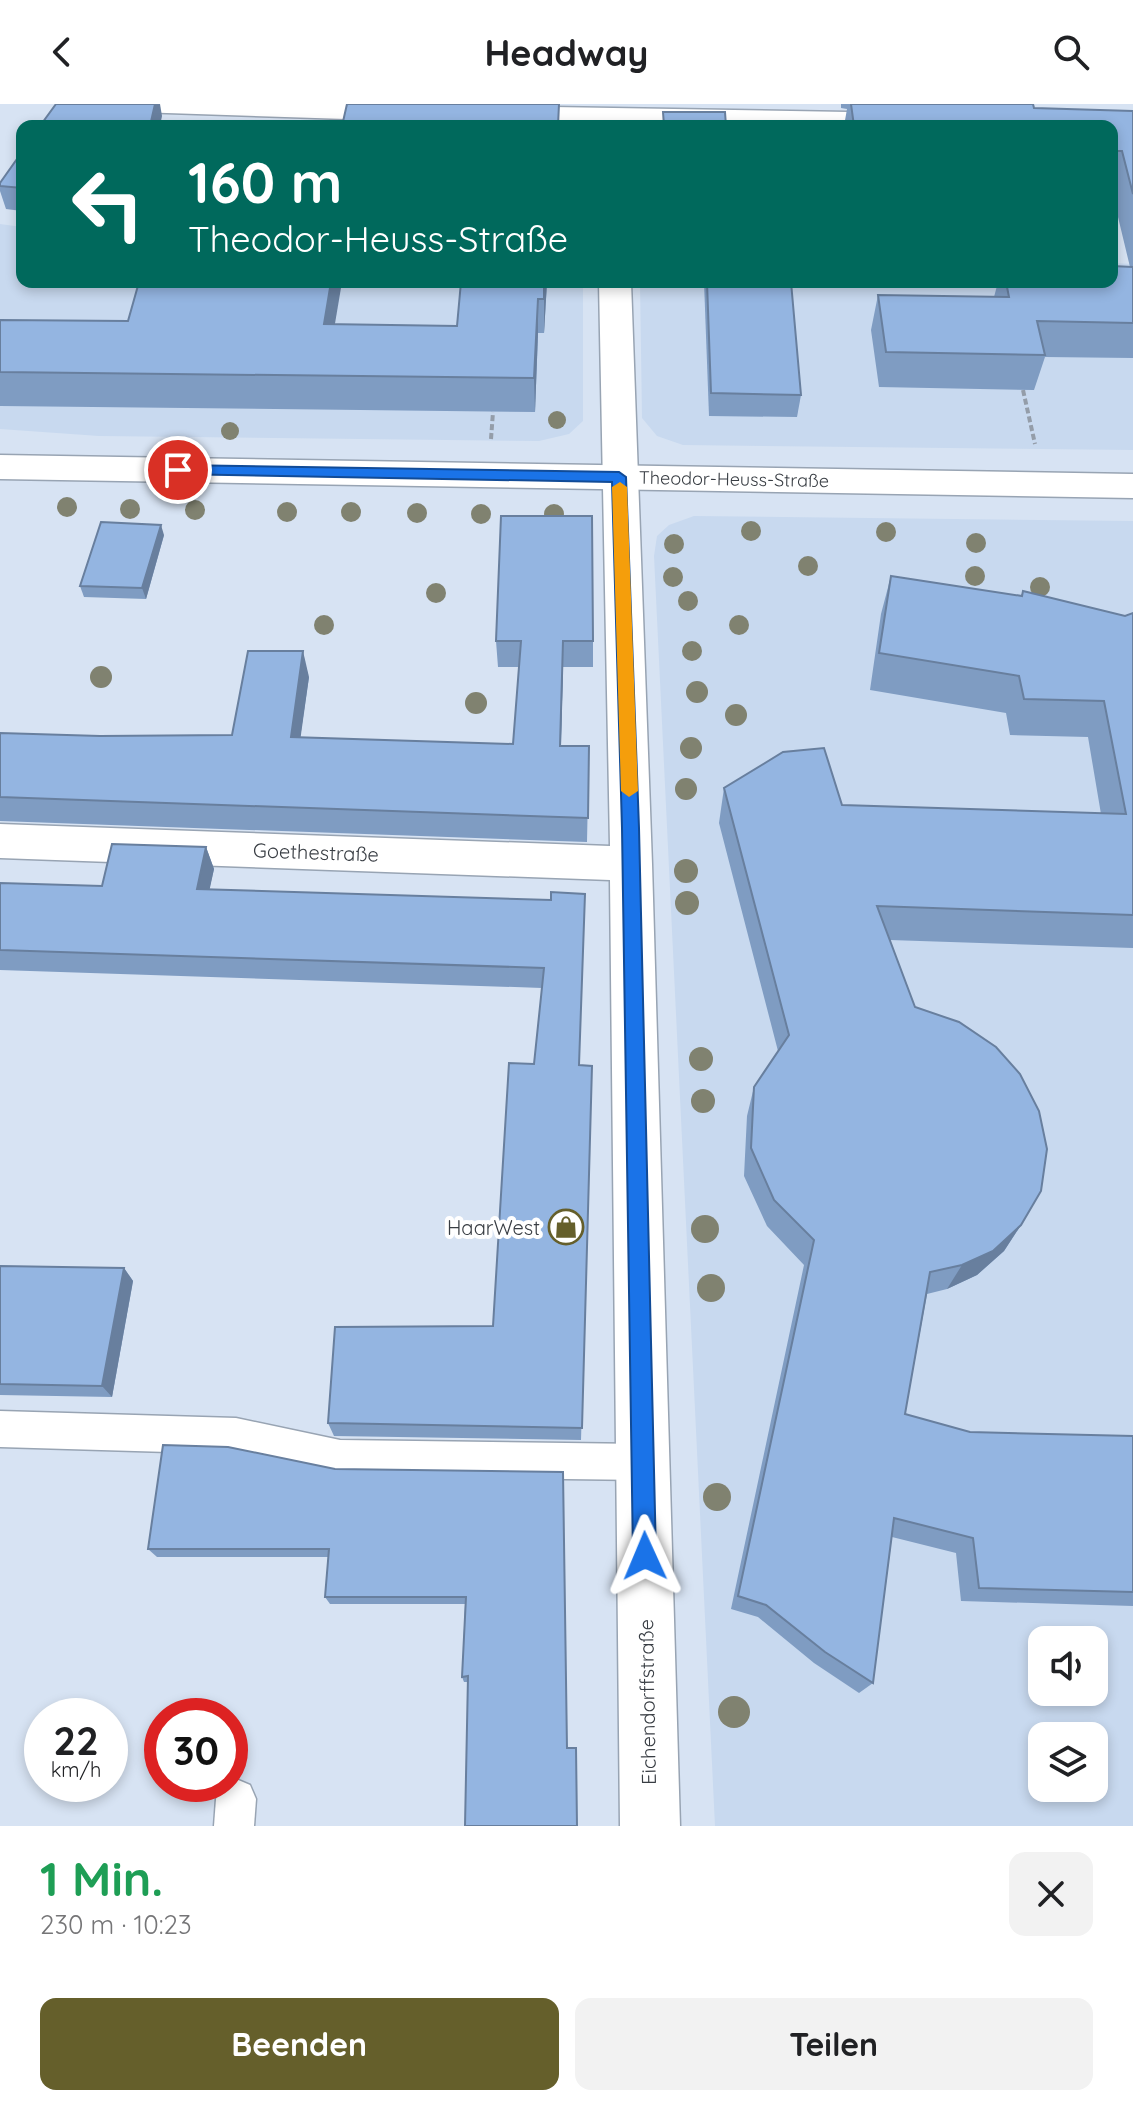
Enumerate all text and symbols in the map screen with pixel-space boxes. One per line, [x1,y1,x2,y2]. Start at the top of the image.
icon: back [40,30,84,74]
text: Headway [484,30,649,75]
icon: search [1049,30,1093,74]
text: 160 m [188,147,342,217]
icon: left [56,152,160,256]
text: Theodor-Heuss-Straße [188,216,568,261]
pin [144,436,212,504]
icon: arrive [156,448,200,492]
street label: Theodor-Heuss-Straße [639,466,829,492]
street label: Goethestraße [253,837,379,867]
shop icon: HaarWest [547,1208,585,1246]
place label: HaarWest [447,1215,540,1240]
position arrow [603,1514,687,1598]
street label: Eichendorffstraße [633,1619,661,1785]
map controls [1028,1626,1108,1802]
button: sound [1028,1626,1108,1706]
speed limit sign: 30 [144,1698,248,1802]
text: 22 [53,1715,99,1765]
button: layers [1028,1722,1108,1802]
text: km/h [51,1757,101,1782]
text: 1 Min. [40,1848,163,1908]
button: close [1009,1852,1093,1936]
text: 230 m · 10:23 [40,1908,192,1941]
button: Beenden [40,1998,559,2090]
button: Teilen [575,1998,1093,2090]

